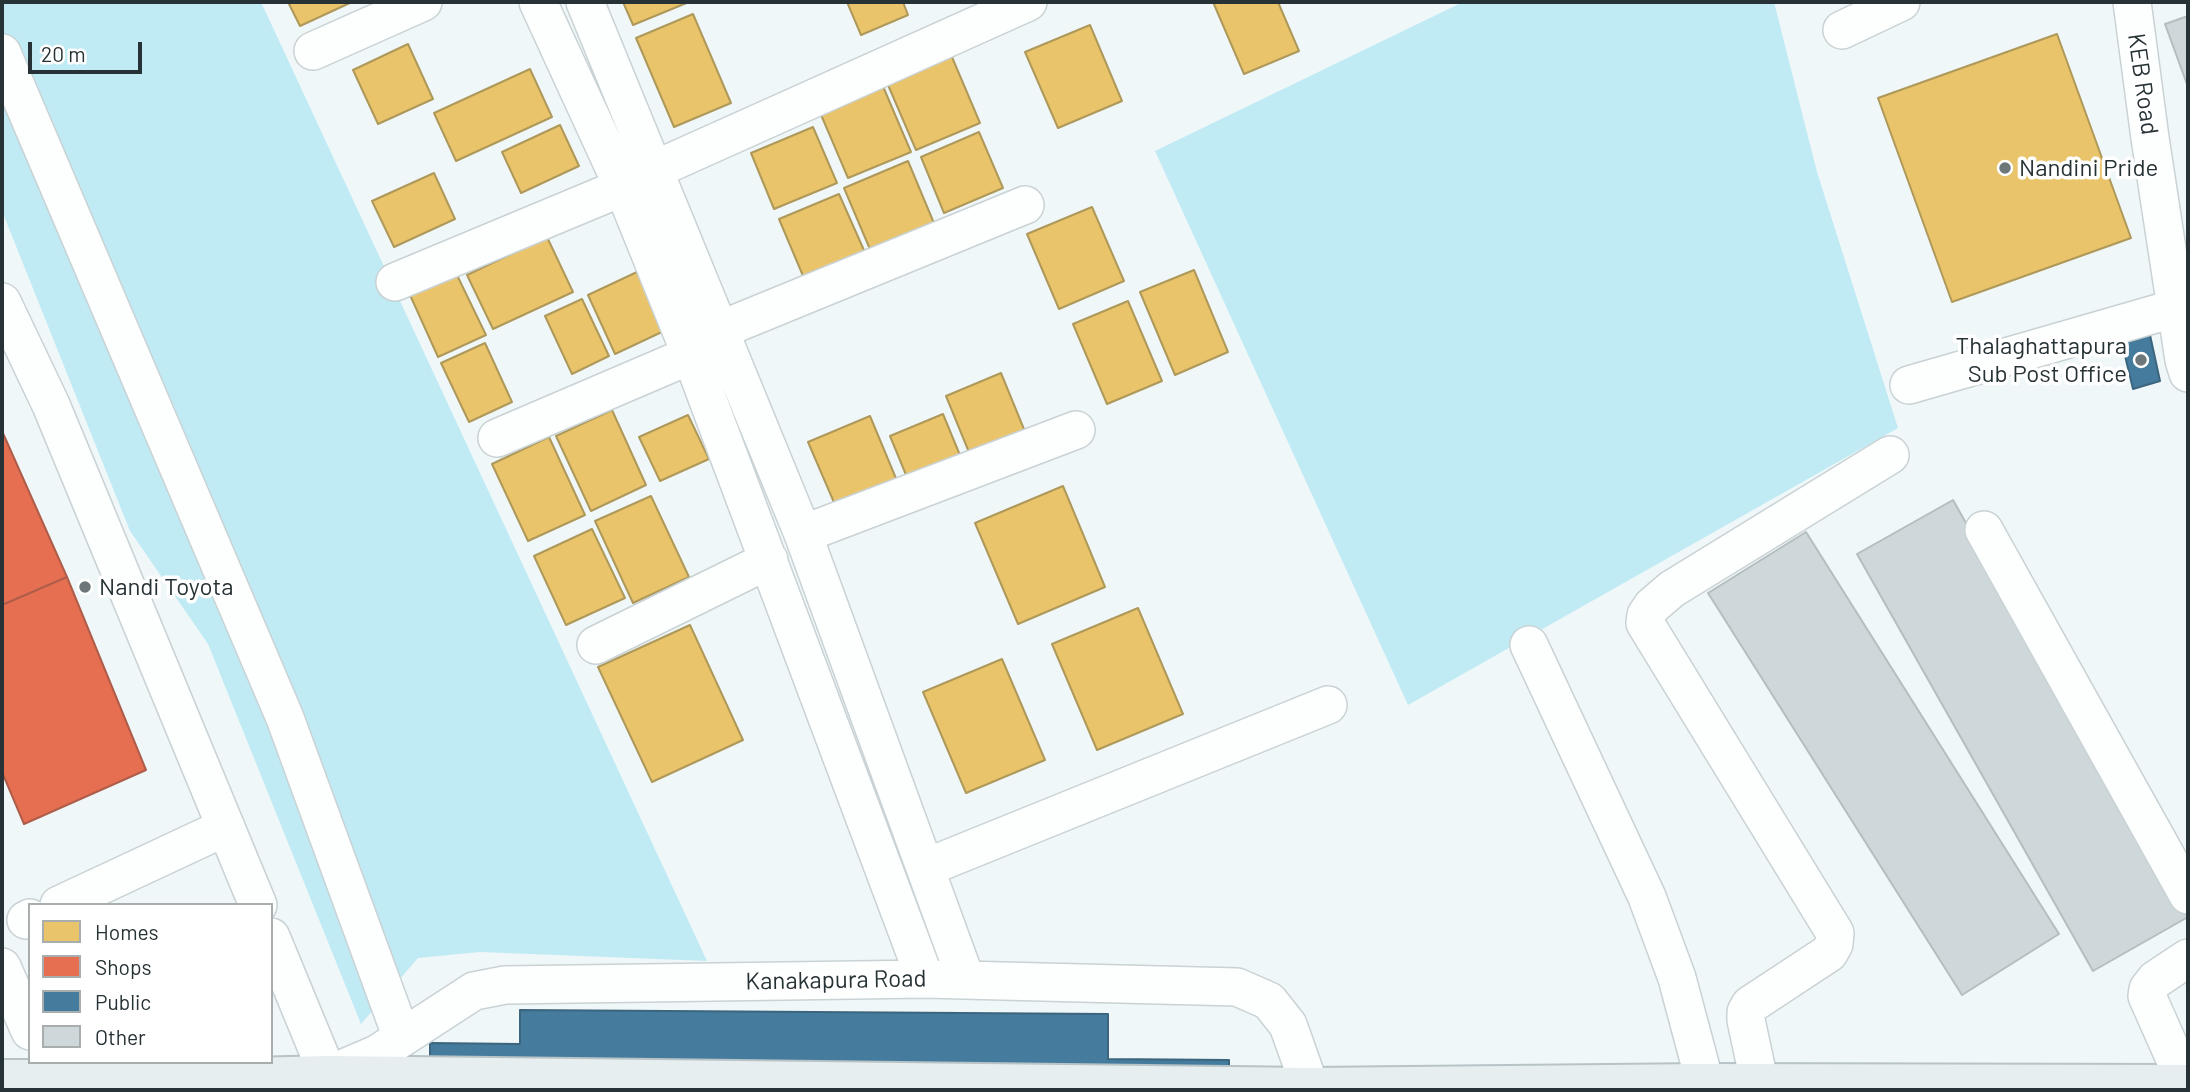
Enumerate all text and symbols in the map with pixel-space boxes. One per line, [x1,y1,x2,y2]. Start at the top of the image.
scale bar [32,28,145,72]
street label: KEB Road [2122,31,2164,137]
text: 20 m [41,41,86,66]
place label: Nandini Pride [2019,154,2158,182]
marker: Nandini Pride [1997,160,2013,176]
place label: Thalaghattapura Sub Post Office [1956,332,2127,388]
marker: Thalaghattapura Sub Post Office [2133,352,2149,368]
place label: Nandi Toyota [99,573,233,601]
marker: Nandi Toyota [77,579,93,595]
legend [28,903,273,1064]
text: Homes [95,919,159,944]
text: Shops [95,954,152,979]
street label: Kanakapura Road [745,964,927,996]
text: Public [95,989,151,1014]
text: Other [95,1024,146,1049]

